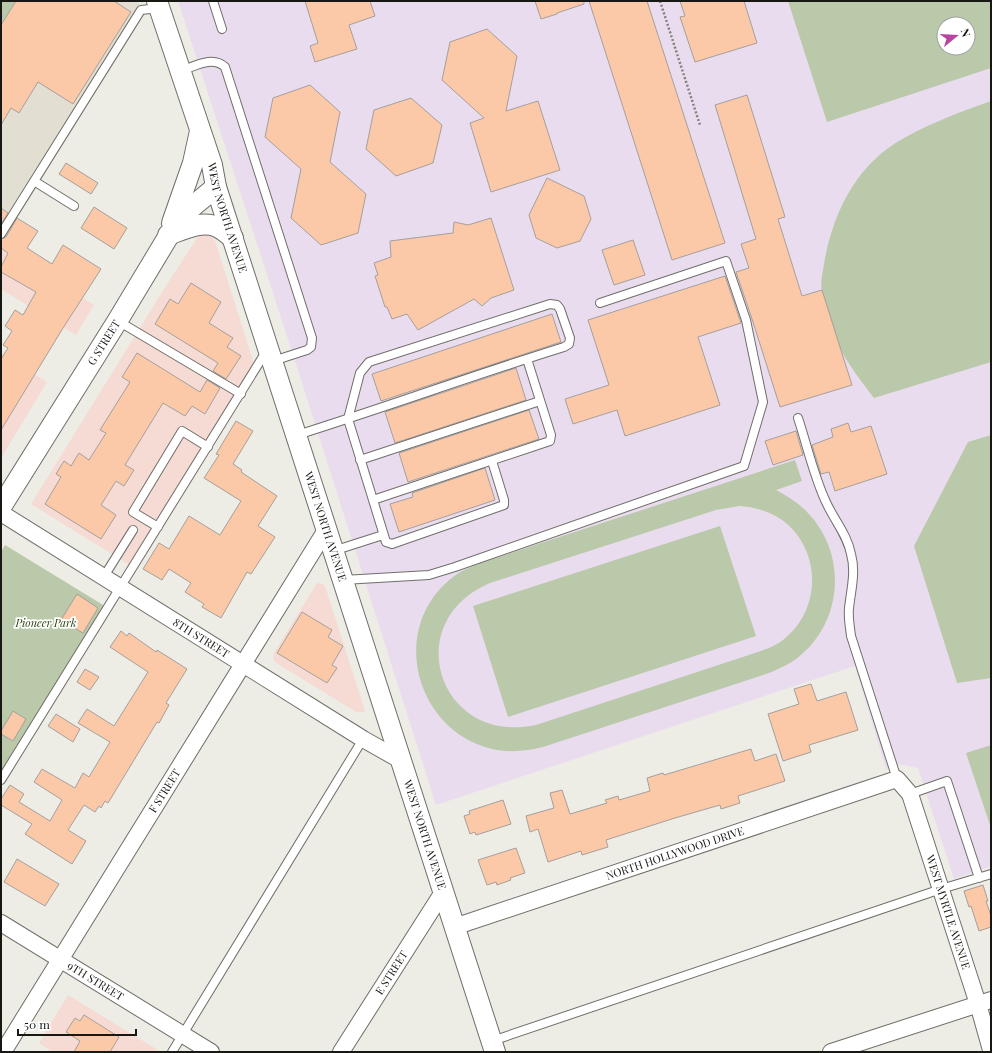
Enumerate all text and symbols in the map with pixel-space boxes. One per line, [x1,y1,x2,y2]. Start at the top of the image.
north arrow [936,16,976,56]
text: N [958,27,974,39]
street label: WEST NORTH AVENUE [205,160,251,275]
street label: G STREET [84,317,123,368]
street label: WEST NORTH AVENUE [301,469,351,583]
street label: 8TH STREET [170,614,233,661]
park label: Pioneer Park [15,615,77,630]
street label: F STREET [145,766,183,815]
street label: WEST NORTH AVENUE [400,777,450,892]
street label: NORTH HOLLYWOOD DRIVE [604,823,746,883]
street label: WEST MYRTLE AVENUE [923,852,974,971]
street label: E STREET [371,947,411,997]
street label: 9TH STREET [65,958,127,1004]
scale bar [18,1011,136,1037]
text: 50 m [24,1016,50,1032]

